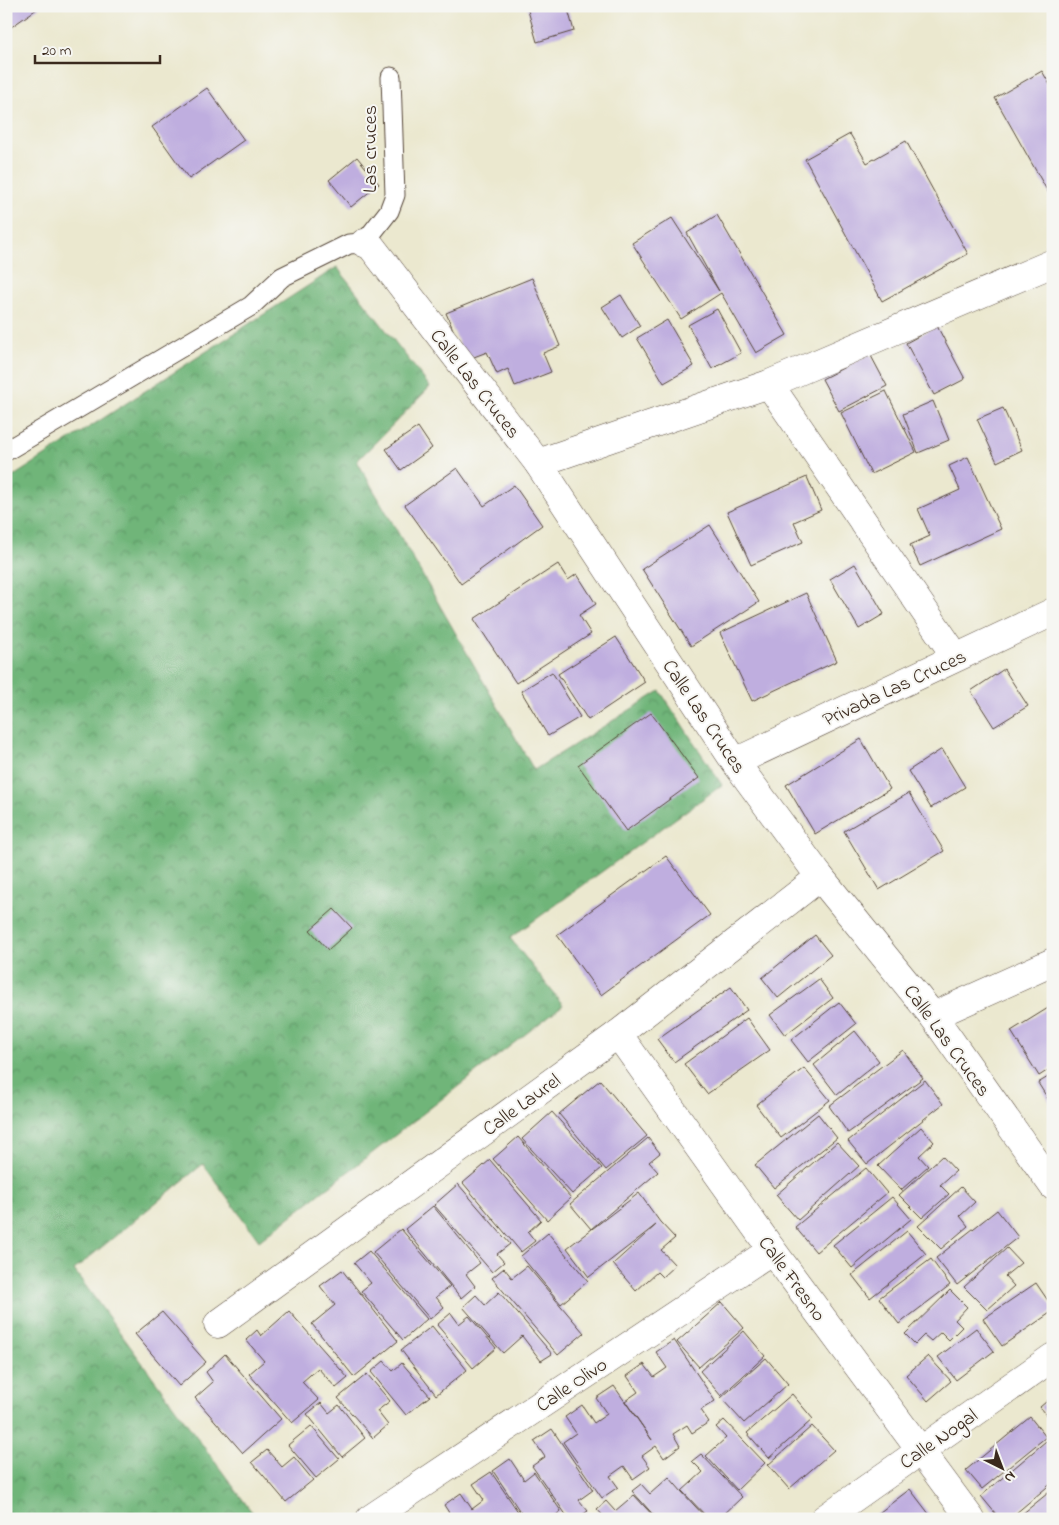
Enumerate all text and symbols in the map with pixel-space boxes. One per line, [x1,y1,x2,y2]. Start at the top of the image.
scale bar [35,32,160,64]
text: 20 m [42,40,72,62]
street label: Las cruces [357,105,386,193]
street label: Calle Las Cruces [422,323,526,446]
street label: Privada Las Cruces [818,643,972,735]
street label: Calle Las Cruces [654,654,752,780]
street label: Calle Las Cruces [895,979,997,1104]
street label: Calle Laurel [477,1068,568,1144]
street label: Calle Fresno [750,1231,832,1328]
street label: Calle Olivo [531,1351,614,1421]
street label: Calle Nogal [894,1402,985,1478]
north arrow [976,1442,1026,1492]
text: N [999,1466,1020,1488]

